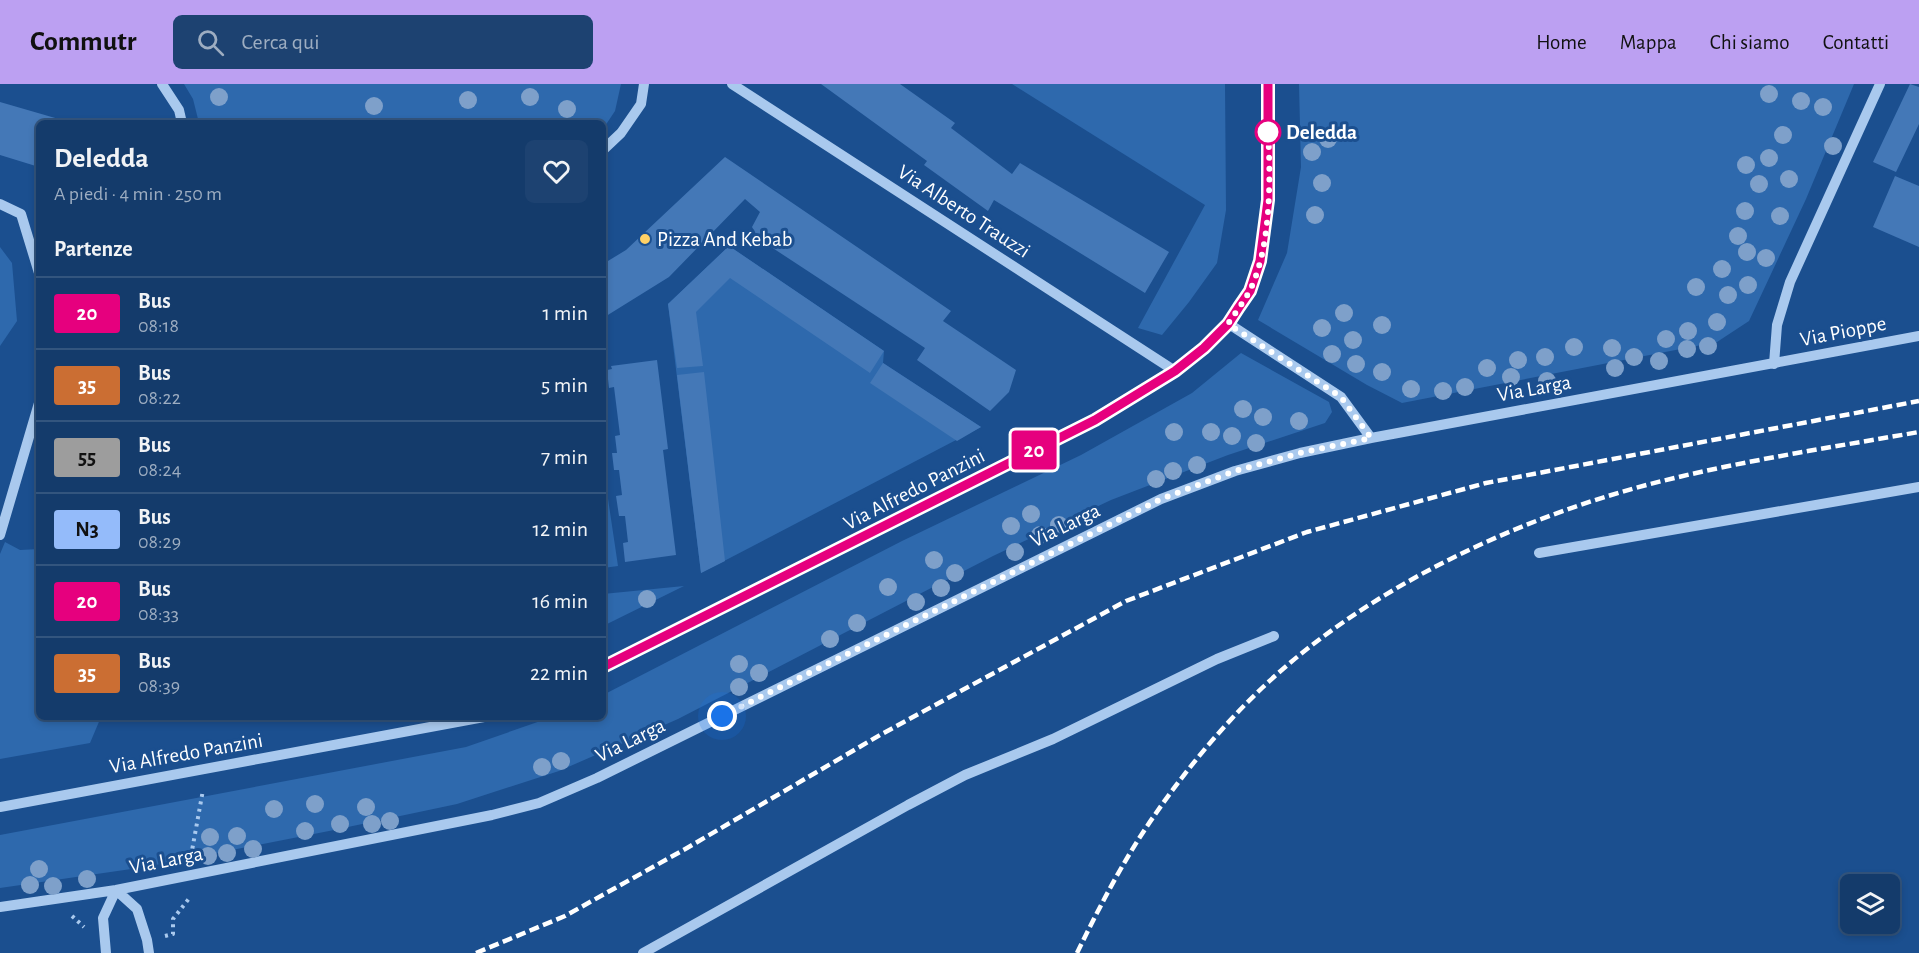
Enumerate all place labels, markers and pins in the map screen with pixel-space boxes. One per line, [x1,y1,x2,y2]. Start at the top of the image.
marker: Deledda [1255,119,1281,145]
place label: Deledda [1286,122,1357,143]
place label: Pizza And Kebab [657,229,793,250]
marker: Pizza And Kebab [638,232,652,246]

